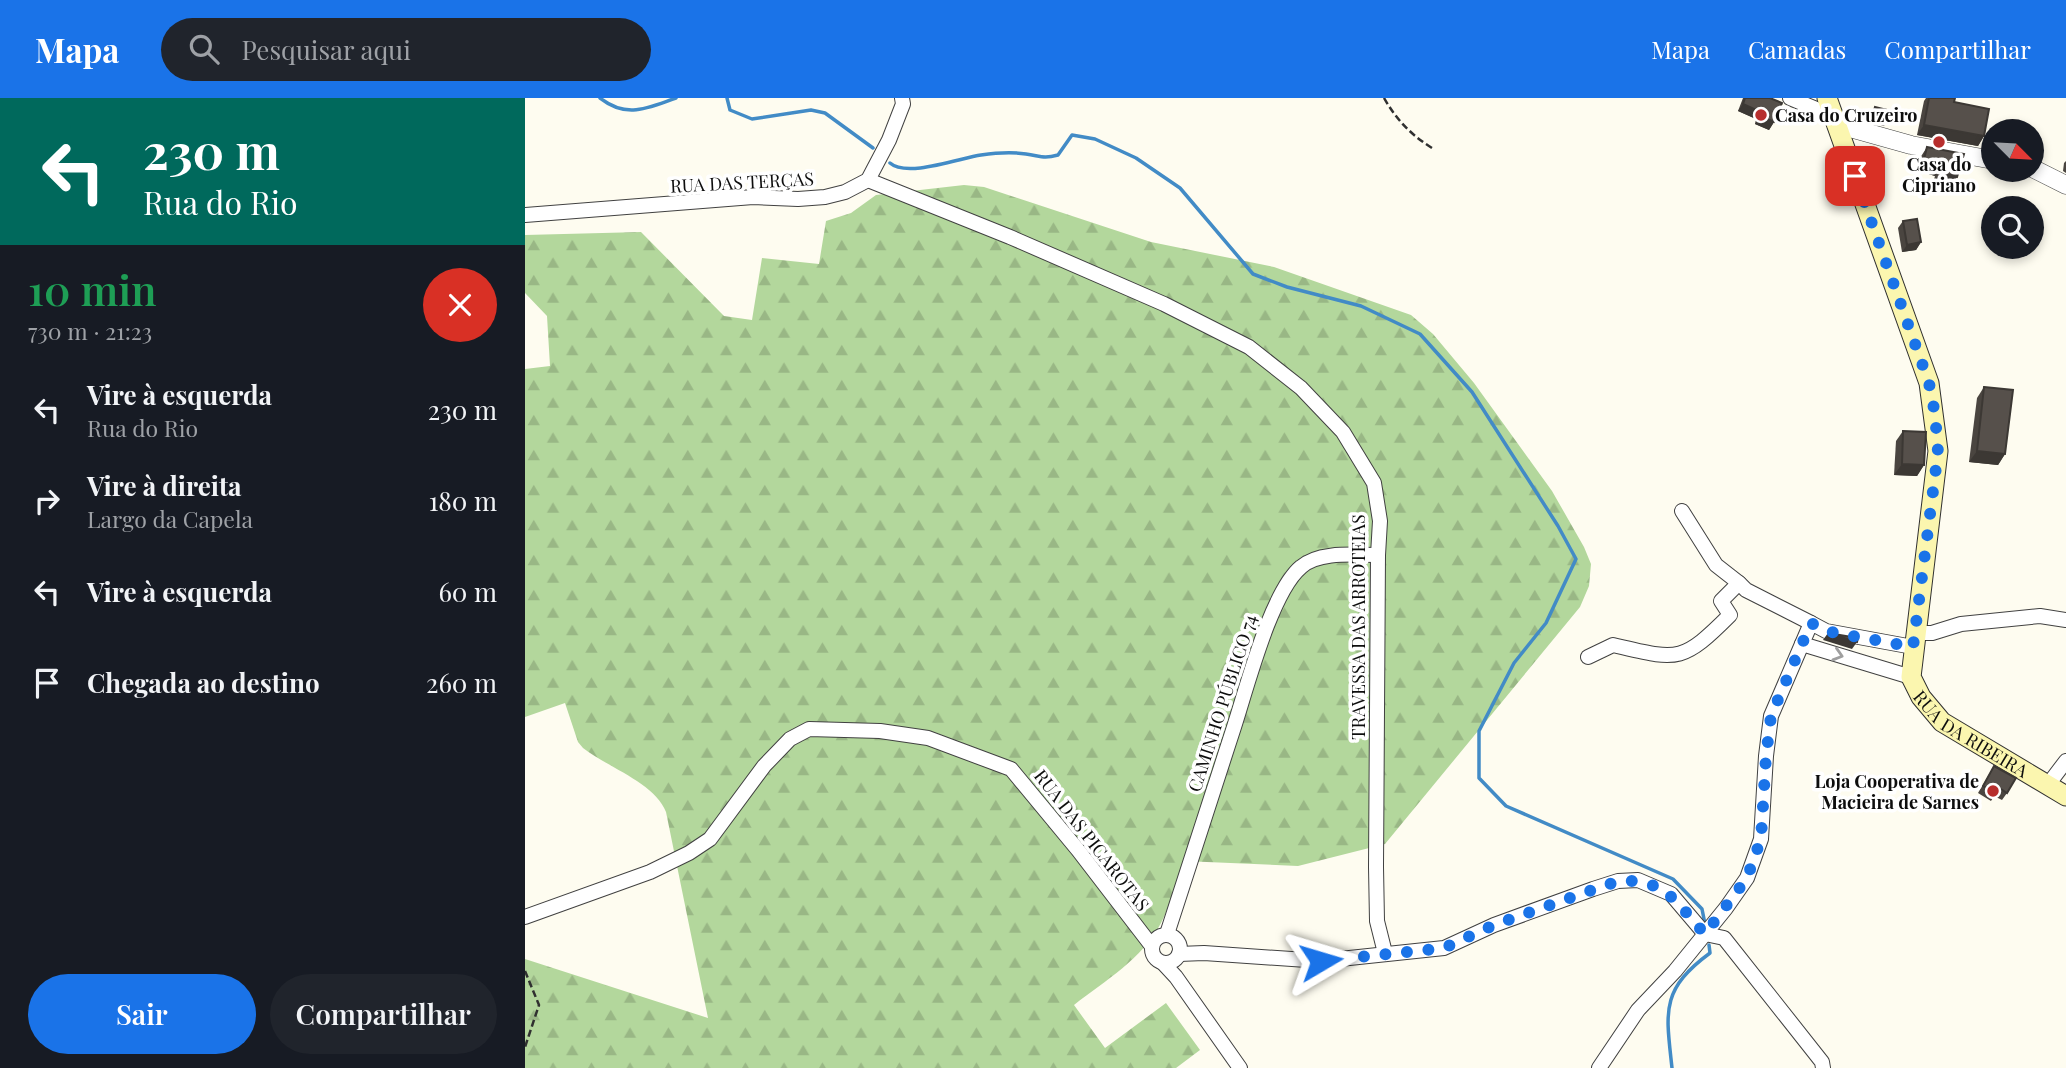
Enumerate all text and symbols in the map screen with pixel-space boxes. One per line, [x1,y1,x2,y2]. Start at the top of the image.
search box [161,18,651,81]
text: Mapa [35,27,119,71]
icon: search [185,30,223,68]
text: Pesquisar aqui [241,32,411,67]
text: Mapa [1651,33,1710,65]
text: Camadas [1748,33,1846,65]
text: Compartilhar [1884,33,2031,65]
place label: Casa do Cruzeiro [1775,103,1918,127]
marker: Casa do Cruzeiro [1753,107,1769,123]
text: 230 m [143,117,280,182]
north arrow [1981,119,2044,182]
map controls [1981,119,2044,259]
icon: left [28,126,119,217]
marker: Casa do Cipriano [1931,134,1947,150]
pin [1825,146,1885,206]
place label: Casa do Cipriano [1902,152,1976,197]
icon: arrive [1836,157,1874,195]
street label: RUA DAS TERÇAS [669,166,815,198]
text: Rua do Rio [143,180,298,223]
button: search [1981,196,2044,259]
text: 10 min [28,261,157,317]
button: close [423,268,497,342]
text: 730 m · 21:23 [28,315,152,346]
text: Vire à esquerda [87,377,272,412]
icon: left [28,391,66,429]
text: 230 m [428,392,497,427]
text: Rua do Rio [87,412,198,443]
text: Vire à direita [87,468,242,503]
icon: right [28,482,66,520]
text: 180 m [429,483,497,518]
text: Largo da Capela [87,503,253,534]
street label: TRAVESSA DAS ARROTEIAS [1346,514,1370,740]
icon: left [28,573,66,611]
text: Vire à esquerda [87,574,272,609]
text: 60 m [438,574,497,609]
street label: CAMINHO PÚBLICO 74 [1182,611,1262,795]
one-way arrow [1832,647,1844,662]
icon: arrive [28,664,66,702]
text: Chegada ao destino [87,665,320,700]
text: 260 m [426,665,497,700]
street label: RUA DA RIBEIRA [1908,685,2033,783]
street label: RUA DAS PICAROTAS [1029,764,1155,916]
place label: Loja Cooperativa de Macieira de Sarnes [1814,769,1979,814]
marker: Loja Cooperativa de Macieira de Sarnes [1985,783,2001,799]
position arrow [1284,924,1358,998]
button: Sair [28,974,256,1054]
button: Compartilhar [270,974,497,1054]

